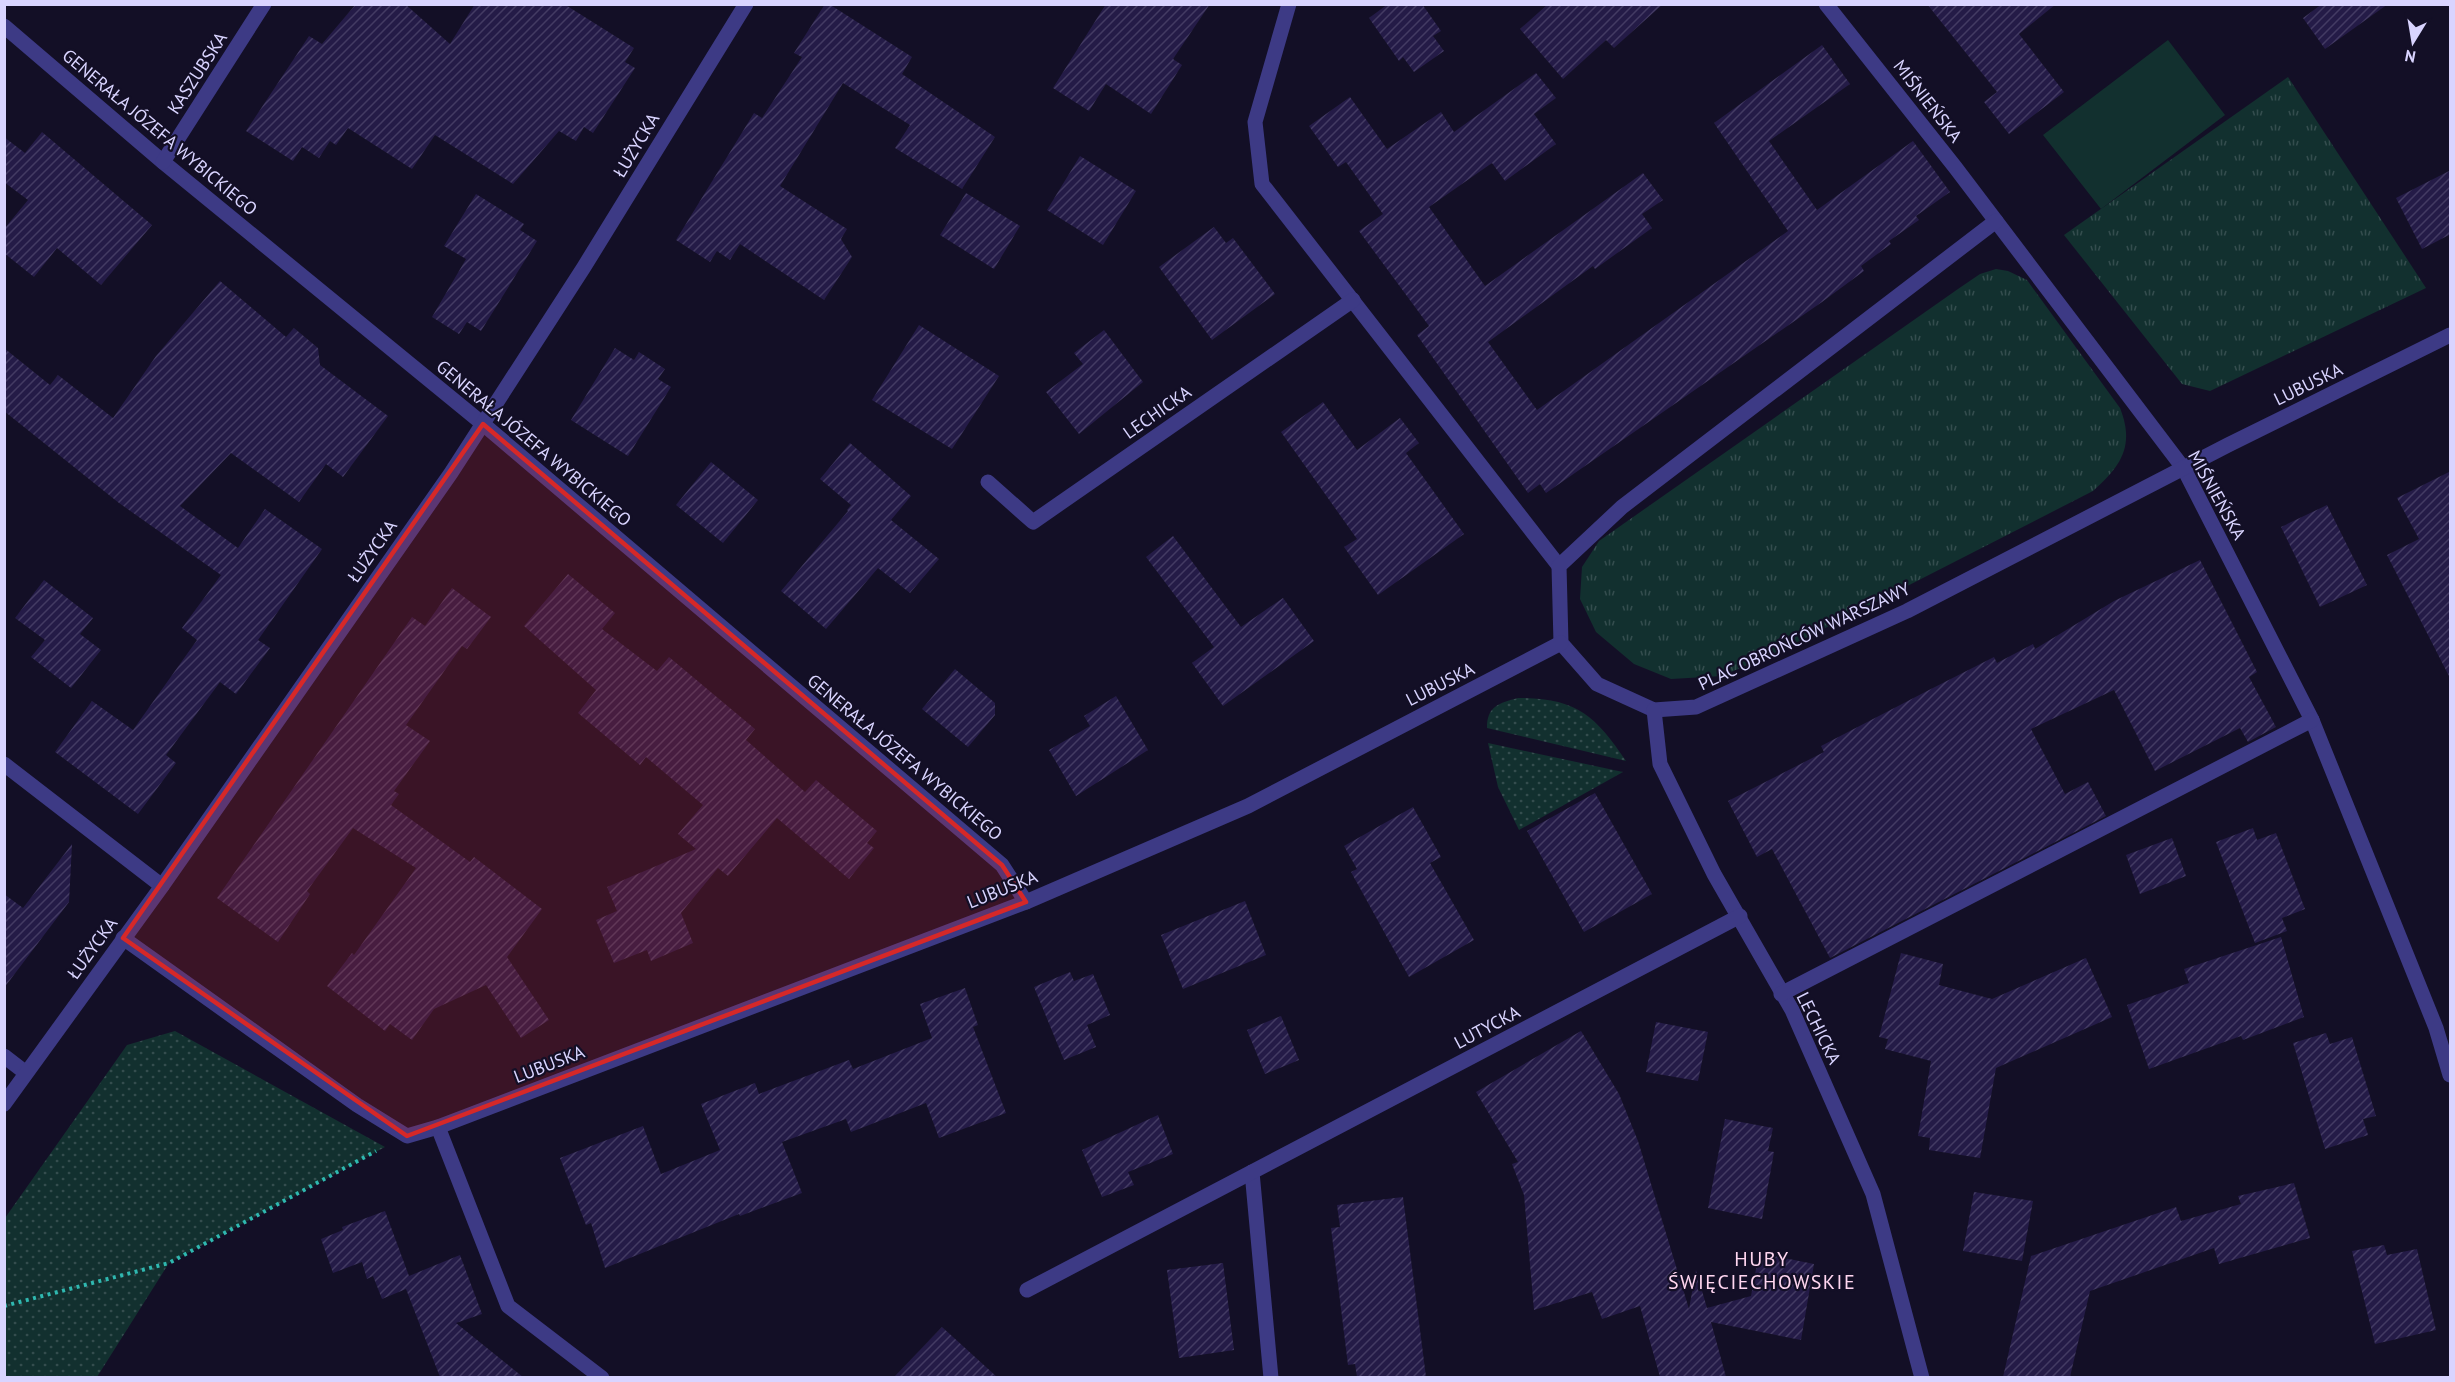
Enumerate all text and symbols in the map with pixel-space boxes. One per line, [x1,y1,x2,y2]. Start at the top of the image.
north arrow [2383,12,2443,72]
street label: KASZUBSKA [162,27,232,118]
street label: GENERAŁA JÓZEFA WYBICKIEGO [58,44,262,220]
text: N [2403,46,2417,68]
street label: MIŚNIEŃSKA [1889,55,1968,147]
street label: ŁUŻYCKA [608,108,664,181]
street label: GENERAŁA JÓZEFA WYBICKIEGO [432,355,636,531]
street label: LUBUSKA [2270,357,2347,411]
street label: LECHICKA [1119,380,1196,444]
street label: MIŚNIEŃSKA [2183,446,2251,544]
street label: ŁUŻYCKA [342,515,402,587]
street label: PLAC OBROŃCÓW WARSZAWY [1694,577,1914,695]
street label: LUBUSKA [1402,657,1479,711]
street label: GENERAŁA JÓZEFA WYBICKIEGO [803,669,1007,845]
street label: LUBUSKA [963,864,1041,913]
street label: ŁUŻYCKA [62,912,122,983]
street label: LECHICKA [1792,988,1847,1068]
street label: LUTYCKA [1450,1000,1524,1054]
street label: LUBUSKA [510,1040,588,1088]
district label: HUBY ŚWIĘCIECHOWSKIE [1668,1246,1856,1295]

